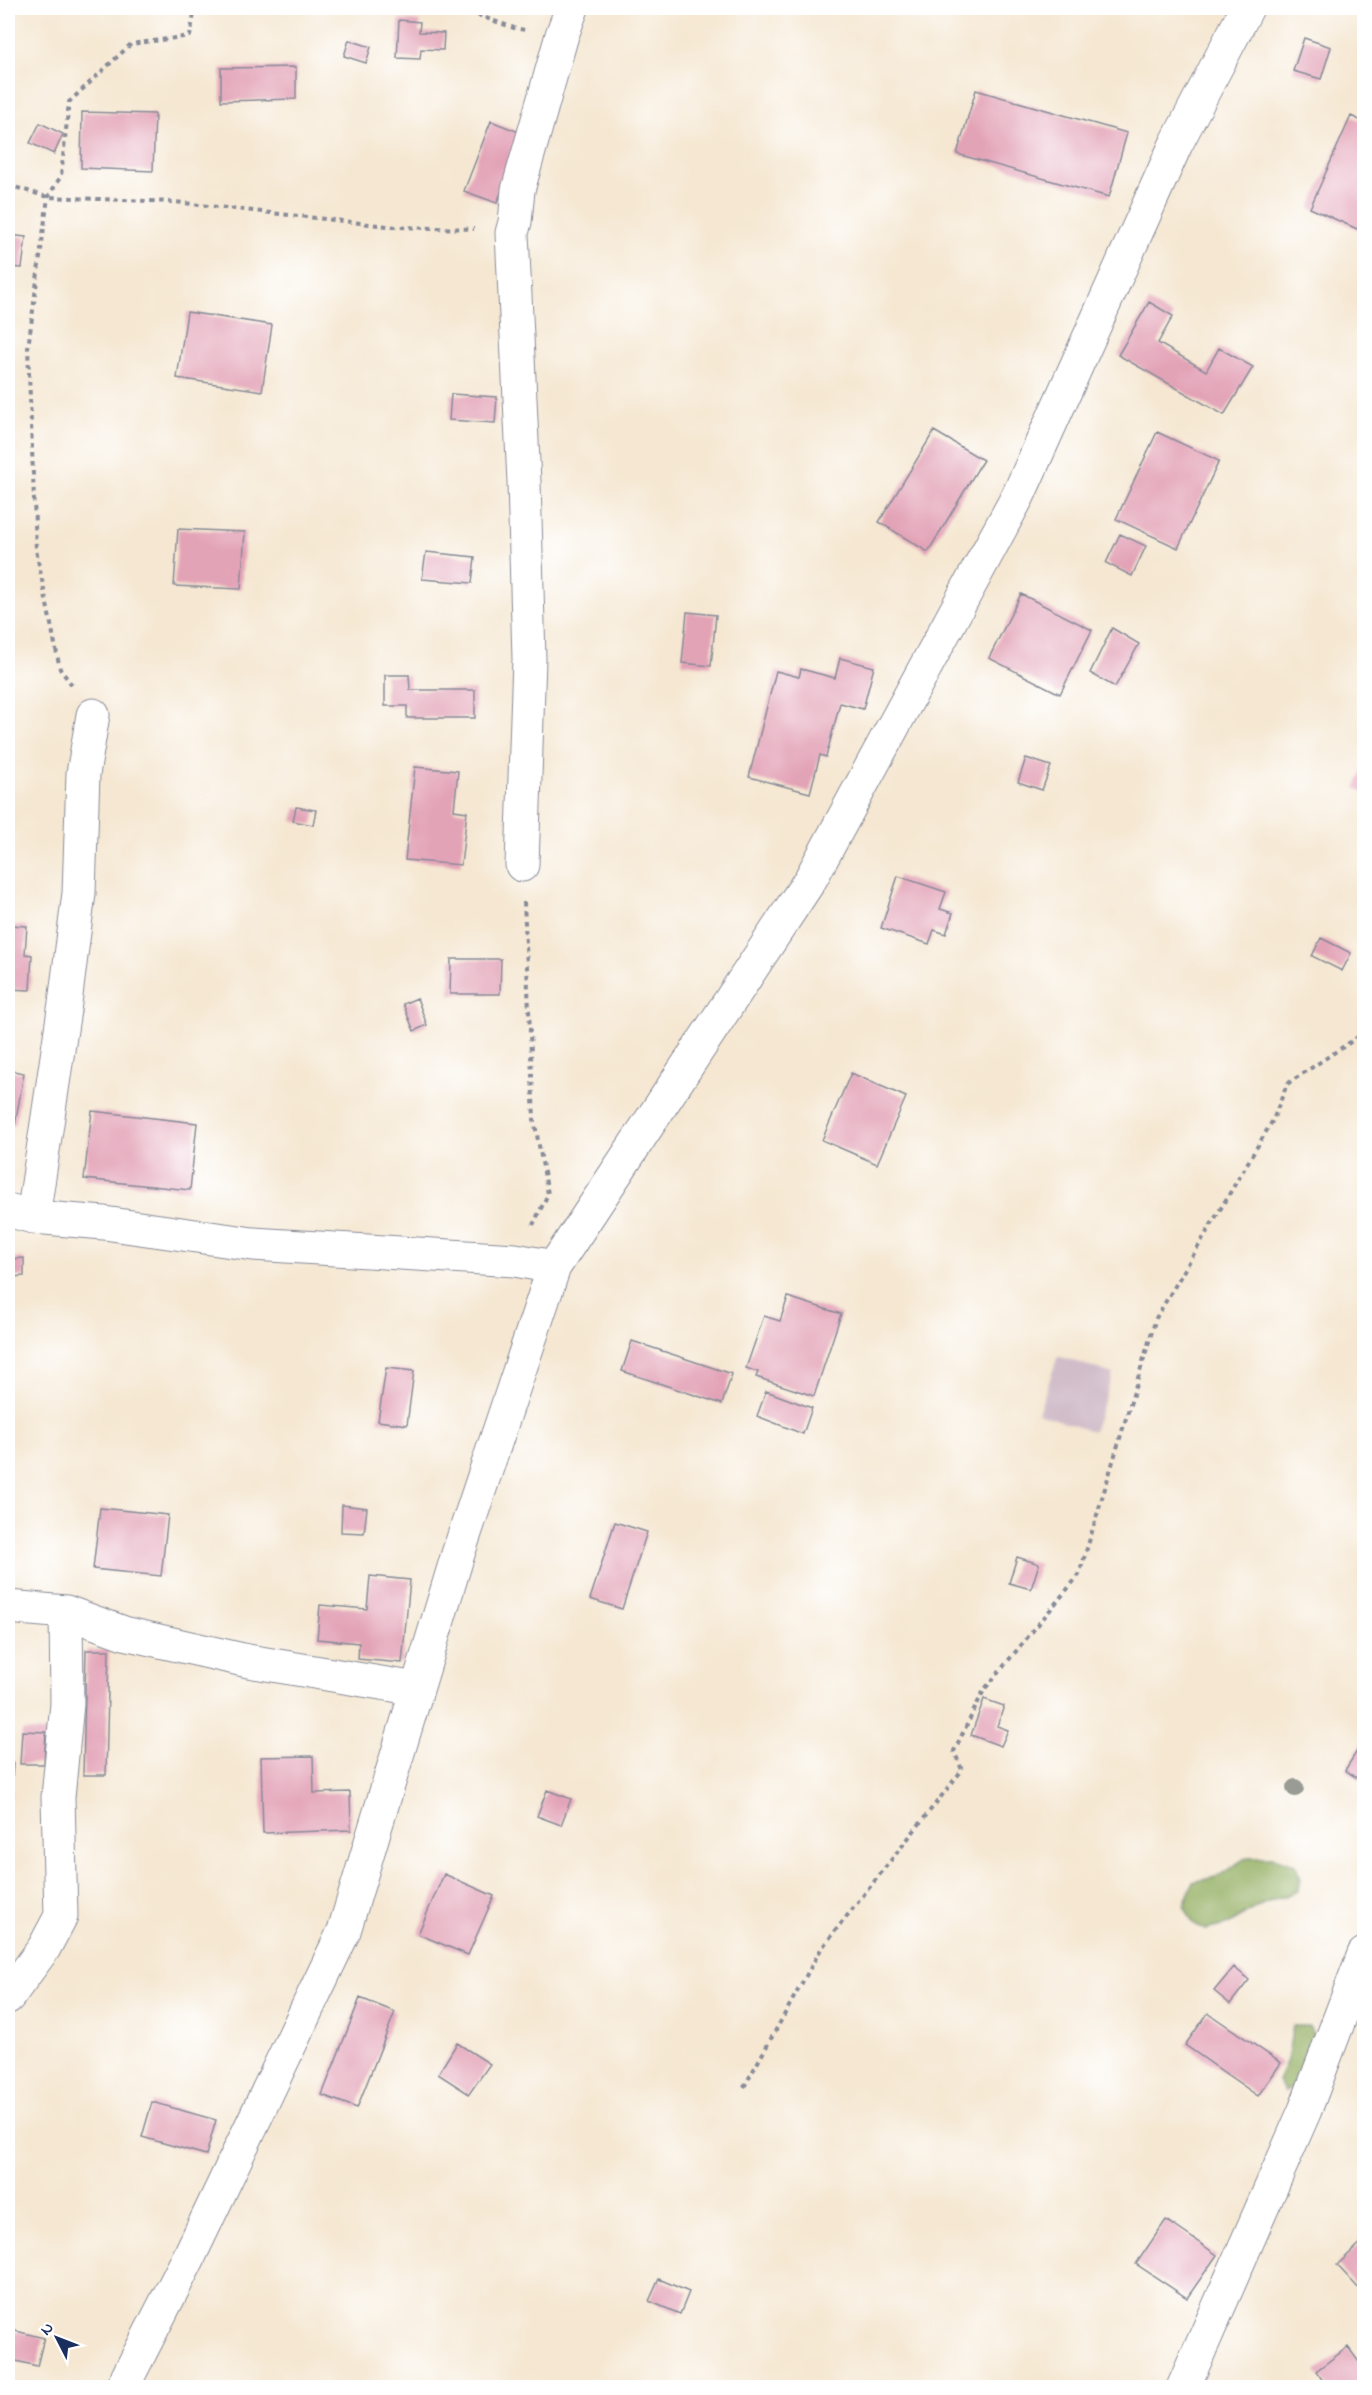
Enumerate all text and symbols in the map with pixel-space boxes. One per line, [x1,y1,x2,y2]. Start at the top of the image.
north arrow [27,2308,87,2368]
text: N [35,2317,60,2341]

